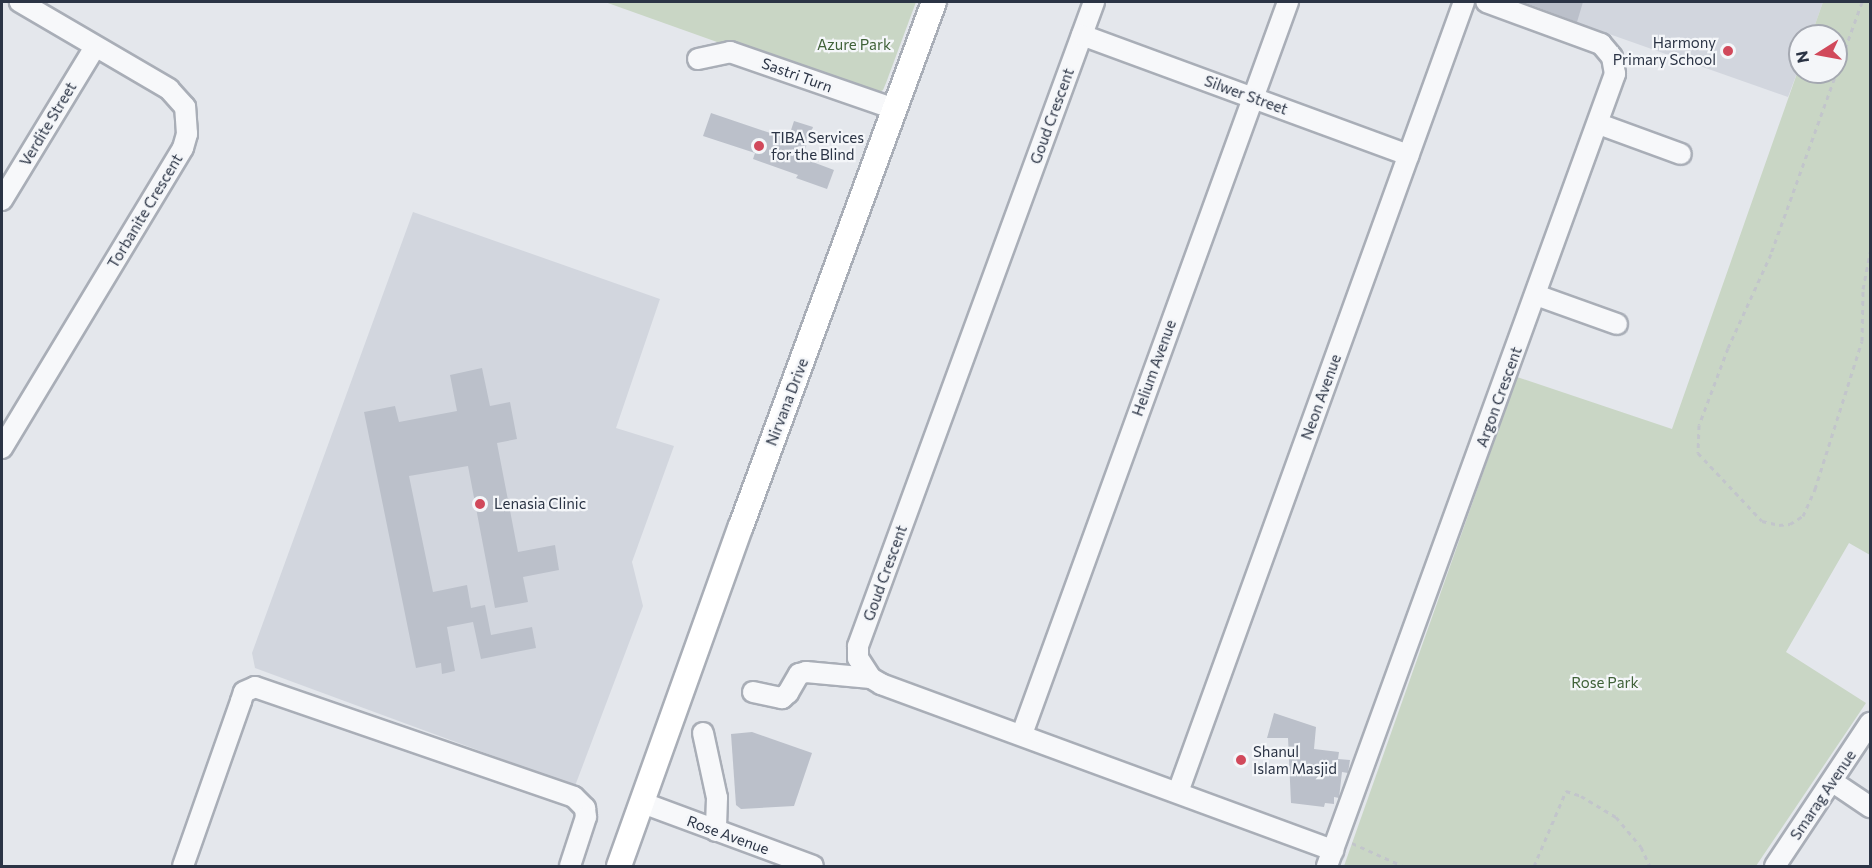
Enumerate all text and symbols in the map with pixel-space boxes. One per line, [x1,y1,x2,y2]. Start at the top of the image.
north arrow [1788,24,1848,84]
place label: Harmony Primary School [1613,33,1716,68]
park label: Azure Park [817,36,891,54]
marker: Harmony Primary School [1721,44,1735,58]
text: N [1791,49,1812,65]
street label: Sastri Turn [759,54,835,96]
street label: Goud Crescent [1026,66,1078,166]
street label: Silwer Street [1202,72,1290,118]
street label: Verdite Street [16,79,80,169]
place label: TIBA Services for the Blind [771,128,864,163]
marker: TIBA Services for the Blind [752,139,766,153]
street label: Torbanite Crescent [104,151,186,271]
street label: Helium Avenue [1128,317,1180,419]
street label: Argon Crescent [1472,344,1526,450]
street label: Neon Avenue [1297,352,1345,442]
street label: Nirvana Drive [762,356,812,448]
marker: Lenasia Clinic [471,495,489,513]
place label: Lenasia Clinic [494,495,586,513]
street label: Goud Crescent [859,523,911,623]
park label: Rose Park [1571,674,1639,692]
place label: Shanul Islam Masjid [1253,742,1337,777]
street label: Smarag Avenue [1786,747,1860,843]
marker: Shanul Islam Masjid [1234,753,1248,767]
street label: Rose Avenue [685,812,771,858]

